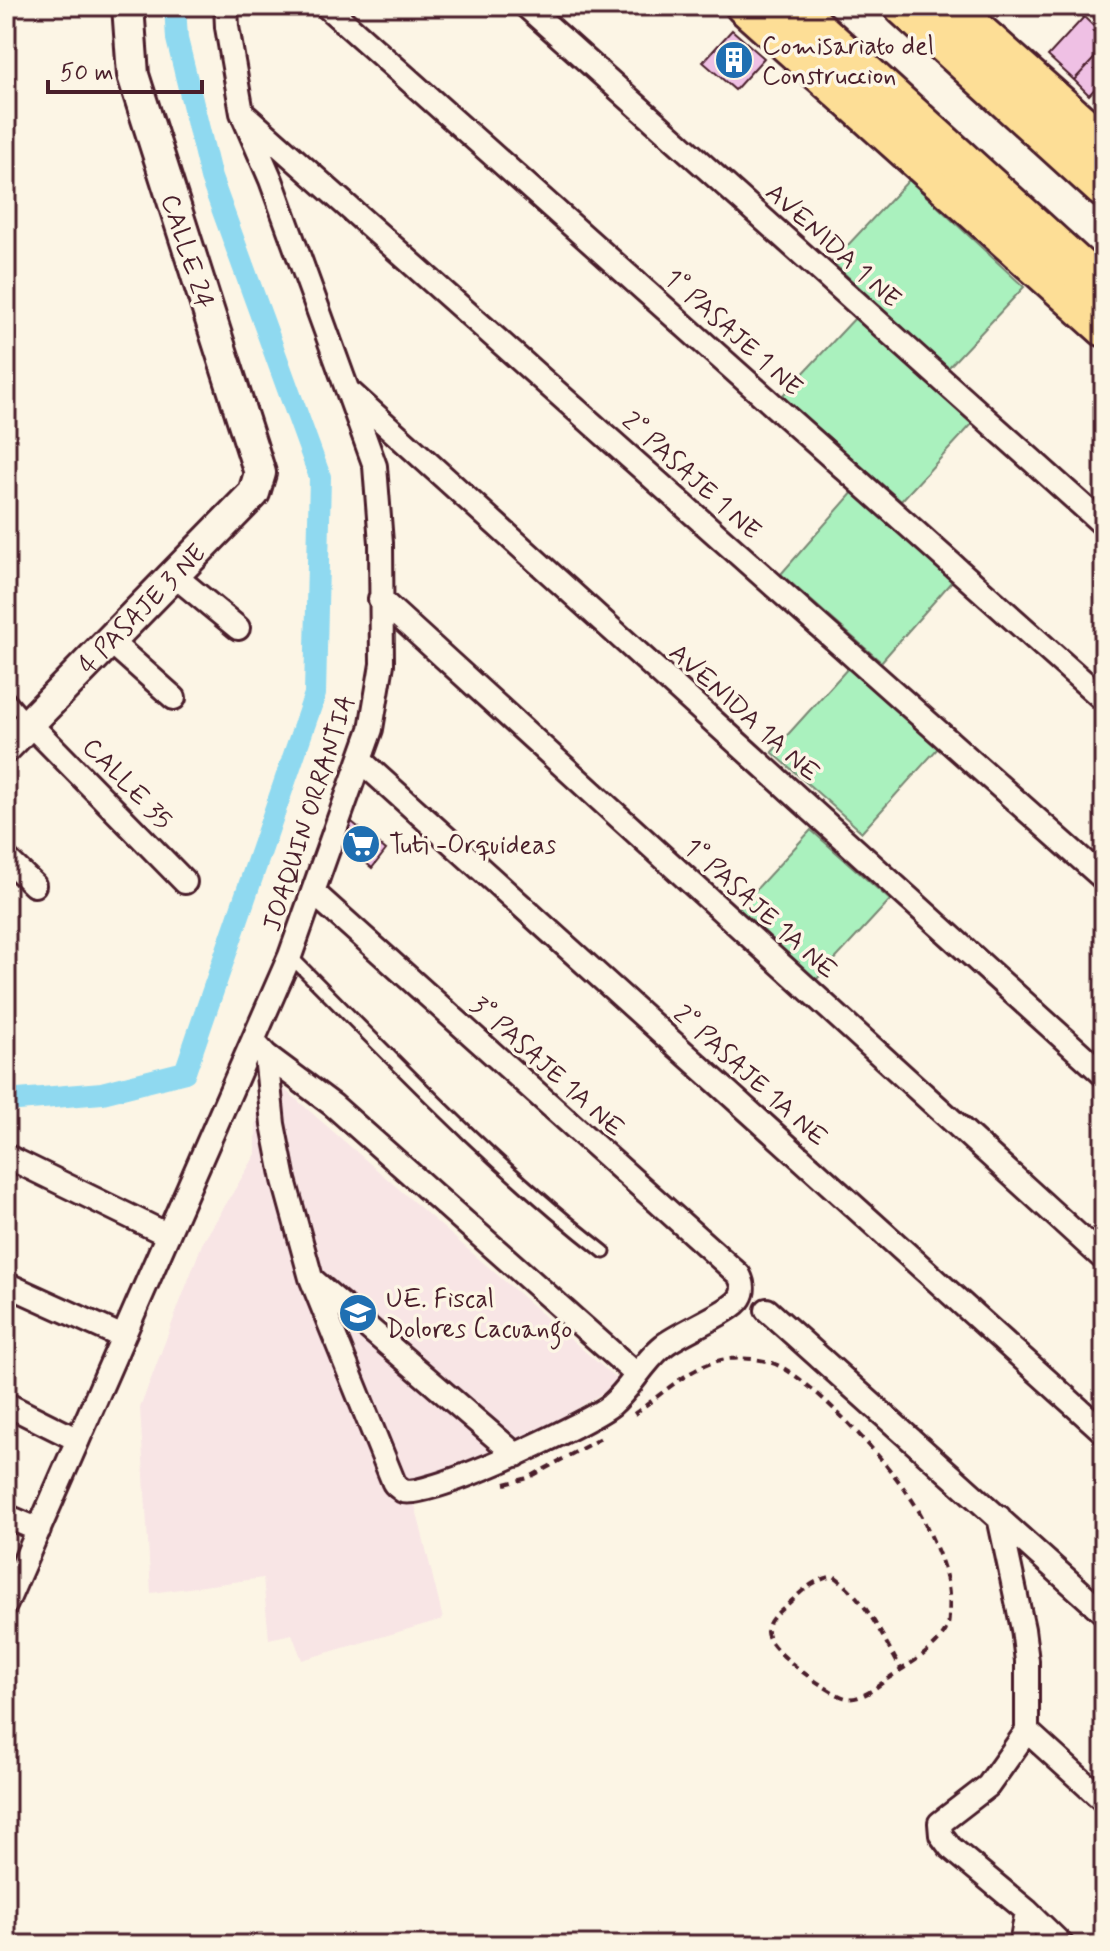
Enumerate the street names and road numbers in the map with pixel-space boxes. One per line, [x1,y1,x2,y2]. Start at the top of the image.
street label: AVENIDA 1 NE [758,177,908,316]
street label: CALLE 24 [152,190,221,313]
street label: 1° PASAJE 1 NE [656,262,809,405]
street label: 2° PASAJE 1 NE [614,405,768,548]
street label: 4 PASAJE 3 NE [72,537,214,682]
street label: AVENIDA 1A NE [661,637,826,790]
street label: JOAQUIN ORRANTIA [256,691,364,936]
street label: CALLE 35 [74,731,179,838]
street label: 1° PASAJE 1A NE [676,831,844,987]
street label: 3° PASAJE 1A NE [463,989,631,1146]
street label: 2° PASAJE 1A NE [665,998,834,1155]

